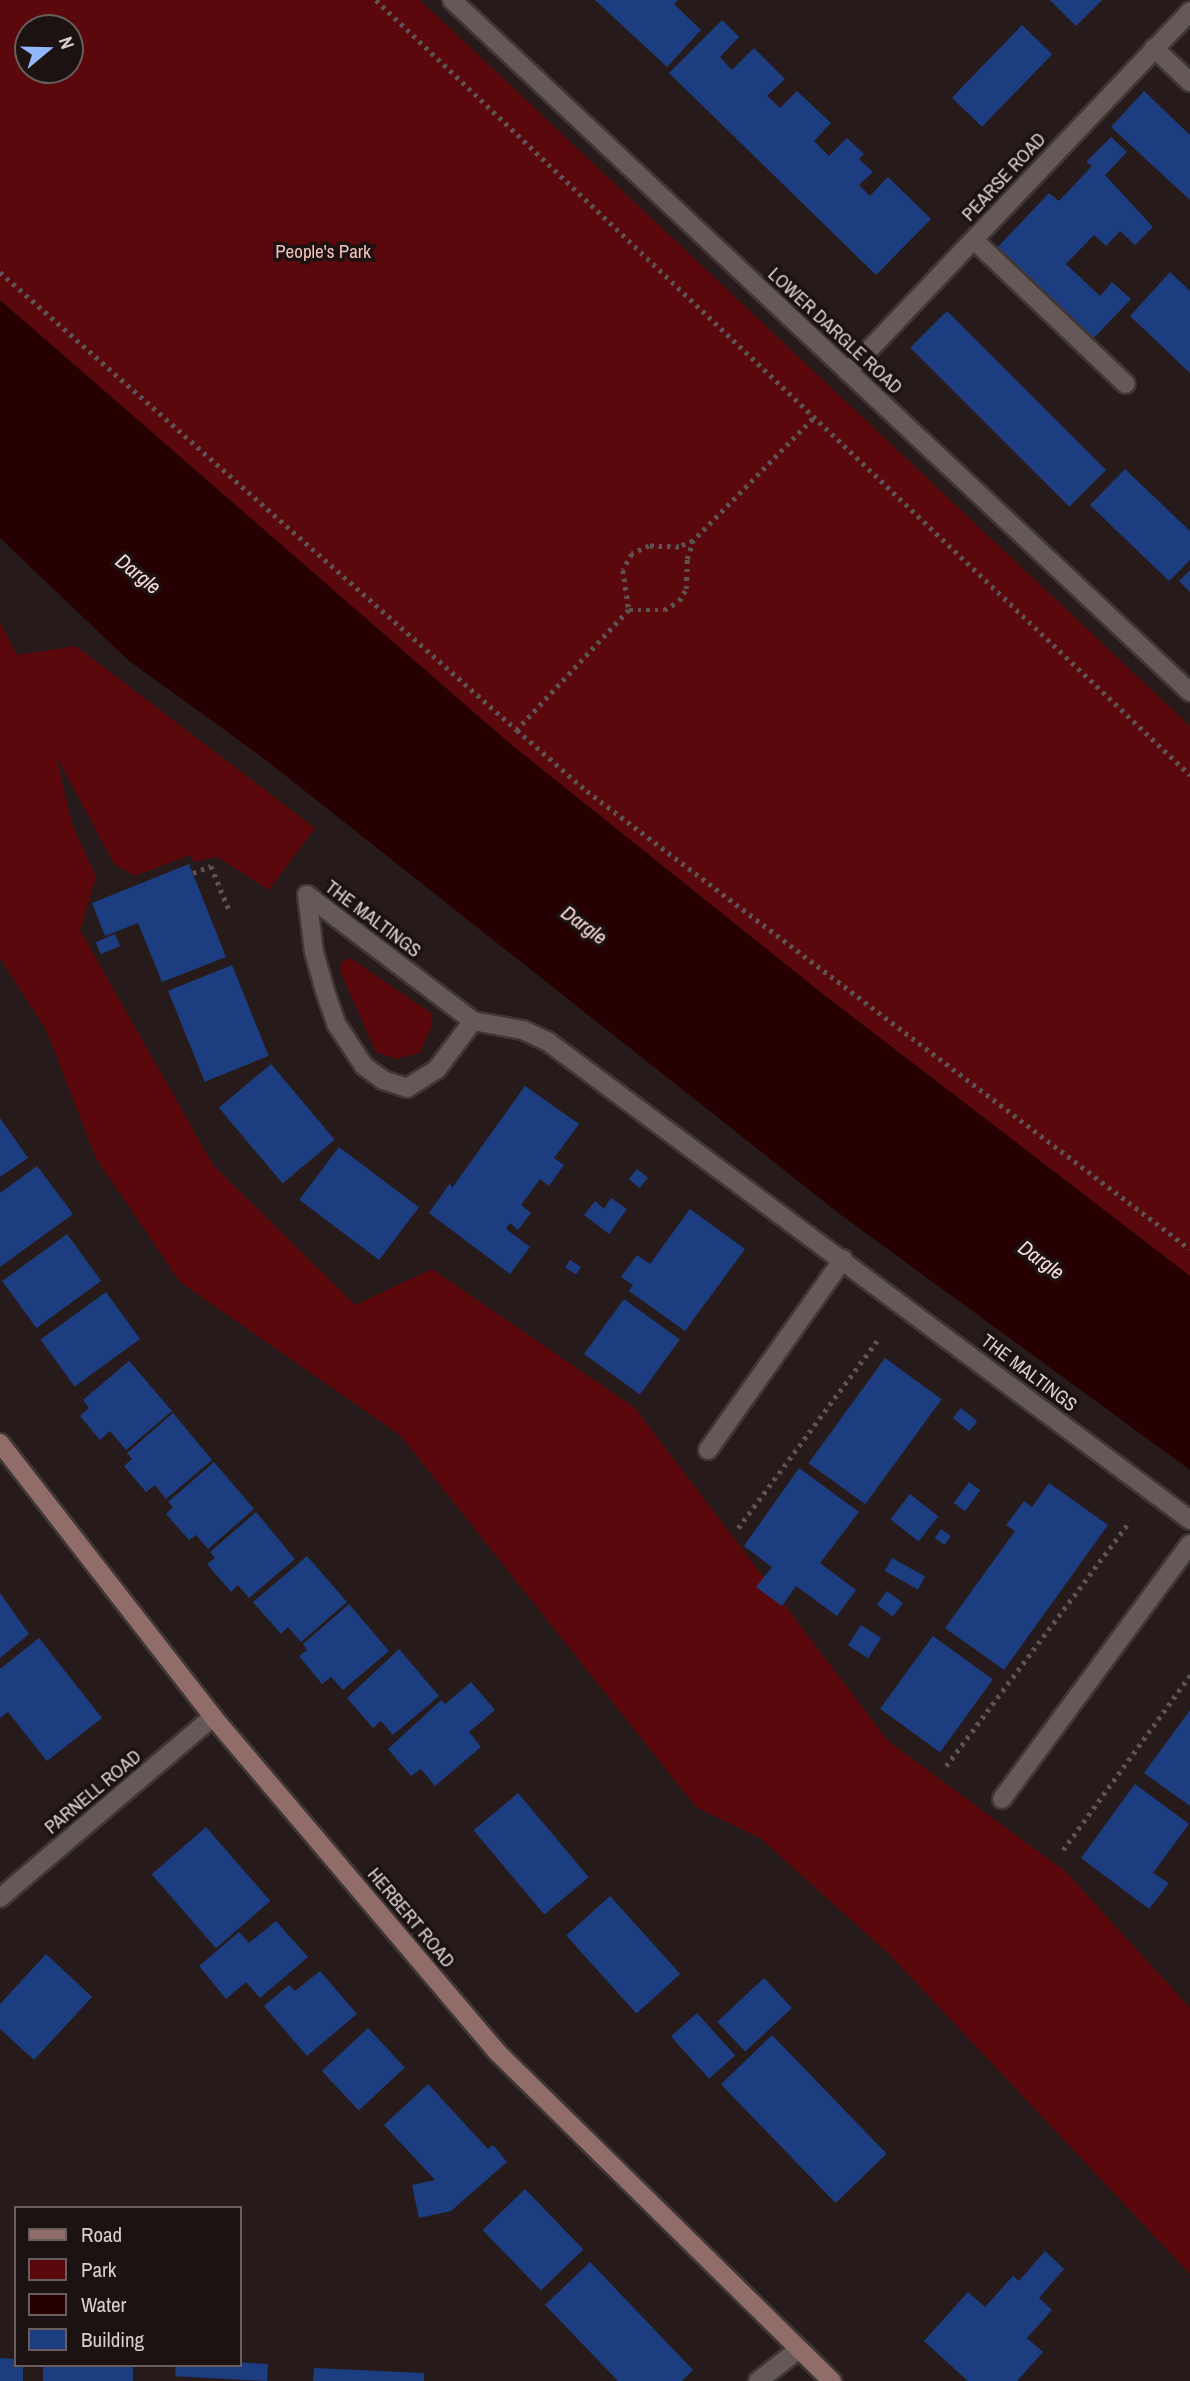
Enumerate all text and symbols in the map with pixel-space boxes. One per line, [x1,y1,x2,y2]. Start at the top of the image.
north arrow [14,14,84,84]
text: N [53,33,81,52]
street label: PEARSE ROAD [957,128,1051,226]
park label: People's Park [275,241,371,263]
street label: LOWER DARGLE ROAD [763,263,907,399]
water label: Dargle [110,548,166,600]
street label: THE MALTINGS [321,876,425,962]
water label: Dargle [556,900,612,950]
water label: Dargle [1013,1235,1069,1285]
street label: THE MALTINGS [977,1330,1081,1416]
street label: PARNELL ROAD [40,1745,146,1839]
street label: HERBERT ROAD [363,1863,459,1973]
legend [14,2206,242,2367]
text: Road [81,2220,122,2249]
text: Park [81,2255,116,2284]
text: Water [81,2290,126,2319]
text: Building [81,2325,144,2354]

